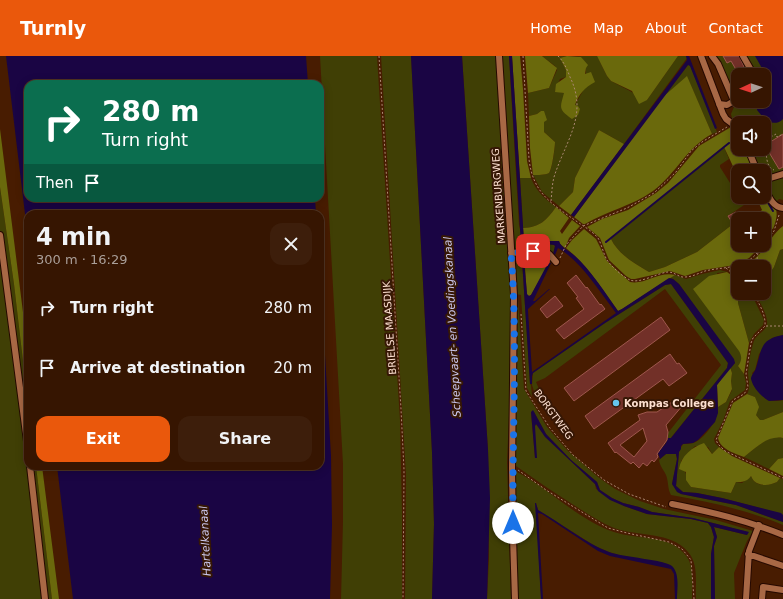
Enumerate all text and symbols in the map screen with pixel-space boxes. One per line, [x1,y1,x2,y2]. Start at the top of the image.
text: Turnly [20,17,86,39]
text: Home [530,20,572,36]
text: Map [594,20,623,36]
text: About [645,20,687,36]
text: Contact [709,20,763,36]
north arrow [731,68,771,108]
map controls [731,68,771,300]
text: 280 m [102,95,199,128]
icon: right [36,96,88,148]
button: sound [731,116,771,156]
text: Turn right [102,129,188,150]
street label: MARKENBURGWEG [490,148,507,244]
button: search [731,164,771,204]
icon: arrive [81,172,103,194]
text: Then [36,174,73,192]
button: + [731,212,771,252]
text: 4 min [36,223,111,251]
button: close [270,223,312,265]
pin [516,234,550,268]
water label: Scheepvaart- en Voedingskanaal [441,236,464,418]
icon: arrive [522,240,544,262]
text: 300 m · 16:29 [36,252,127,267]
button: − [731,260,771,300]
street label: BRIELSE MAASDIJK [381,280,398,375]
icon: right [36,297,58,319]
text: Turn right [70,299,154,317]
text: 280 m [264,299,312,317]
icon: arrive [36,357,58,379]
text: Arrive at destination [70,359,245,377]
text: 20 m [274,359,312,377]
street label: BORGTWEG [532,387,575,441]
marker: Kompas College [611,398,621,408]
place label: Kompas College [624,398,714,409]
button: Exit [36,416,170,462]
button: Share [178,416,312,462]
position arrow [492,502,534,544]
water label: Hartelkanaal [197,506,214,576]

